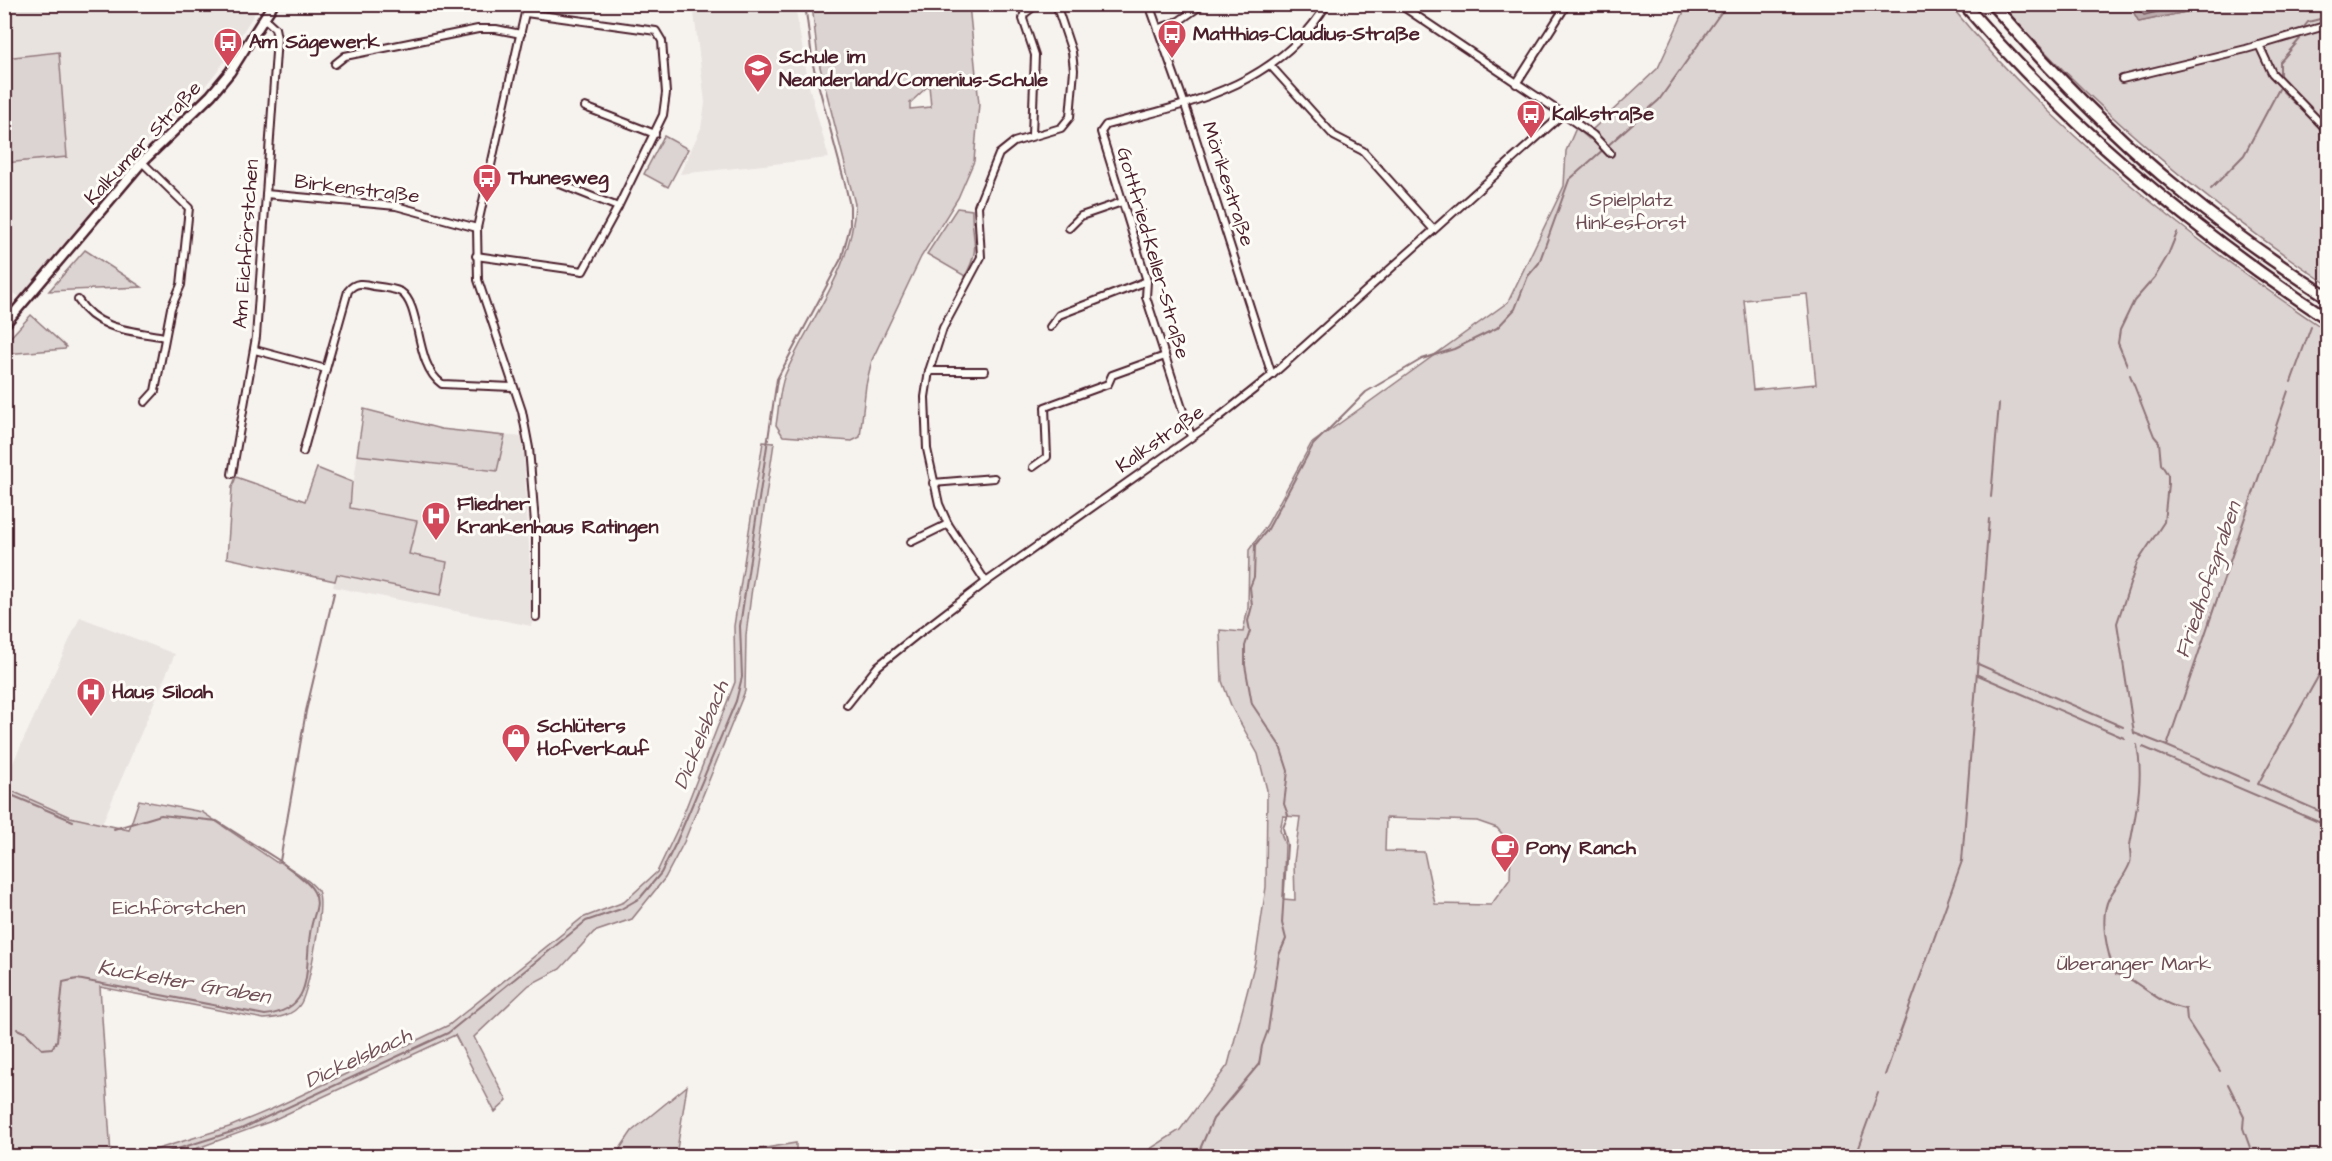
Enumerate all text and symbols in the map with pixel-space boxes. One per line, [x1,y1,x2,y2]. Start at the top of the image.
bus stop icon: Matthias-Claudius-Straße [1156,18,1188,60]
place label: Matthias-Claudius-Straße [1193,20,1420,48]
bus stop icon: Am Sägewerk [212,26,244,68]
place label: Am Sägewerk [249,28,381,57]
place label: Schule im Neanderland/Comenius-Schule [778,43,1048,94]
school or university icon: Schule im Neanderland/Comenius-Schule [742,52,774,94]
street label: Kalkumer Straße [78,75,208,211]
bus stop icon: Kalkstraße [1515,98,1547,140]
place label: Kalkstraße [1552,100,1654,128]
street label: Mörikestraße [1195,118,1261,250]
street label: Gottfried-Keller-Straße [1109,144,1197,362]
street label: Am Eichförstchen [226,158,266,330]
bus stop icon: Thunesweg [471,162,503,204]
place label: Thunesweg [507,164,609,193]
street label: Birkenstraße [293,167,421,211]
park label: Spielplatz Hinkesforst [1576,186,1686,237]
street label: Kalkstraße [1110,398,1210,480]
place label: Fliedner Krankenhaus Ratingen [457,490,658,542]
water label: Friedhofsgraben [2168,497,2250,662]
hospital icon: Fliedner Krankenhaus Ratingen [420,500,452,542]
water label: Dickelsbach [666,675,736,793]
hospital icon: Haus Siloah [75,676,107,718]
place label: Haus Siloah [112,678,214,706]
place label: Schlüters Hofverkauf [536,712,650,763]
shop icon: Schlüters Hofverkauf [500,722,532,764]
cafe icon: Pony Ranch [1489,832,1521,874]
place label: Pony Ranch [1526,834,1637,863]
park label: Eichförstchen [112,894,246,922]
park label: Überanger Mark [2057,950,2211,979]
water label: Kuckelter Graben [96,953,274,1012]
water label: Dickelsbach [300,1020,417,1095]

